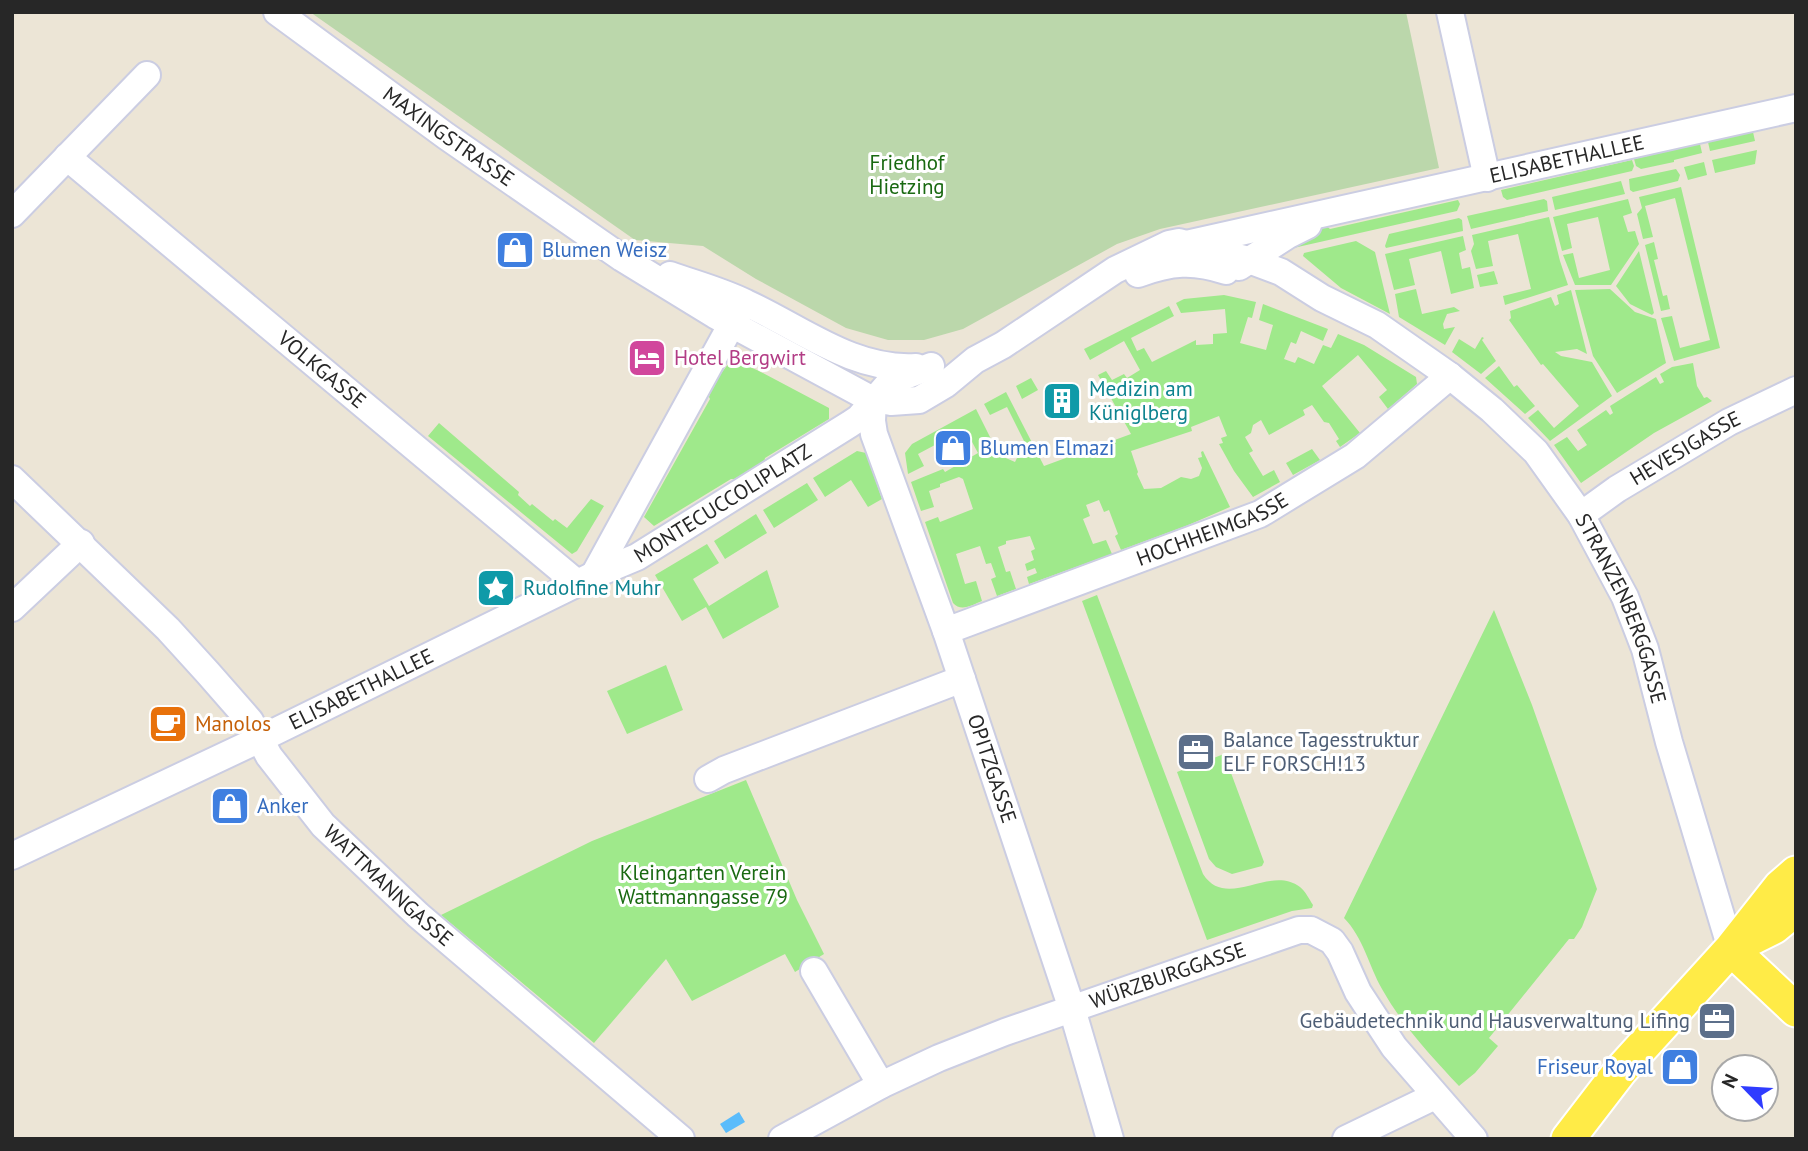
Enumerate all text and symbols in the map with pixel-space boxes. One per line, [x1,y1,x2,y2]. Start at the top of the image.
street label: MAXINGSTRASSE [378,80,520,192]
street label: ELISABETHALLEE [1487,128,1646,189]
park label: Friedhof Hietzing [869,149,946,200]
shop icon: Blumen Weisz [494,229,536,271]
place label: Blumen Weisz [542,236,667,263]
street label: VOLKGASSE [272,324,372,414]
hotel icon: Hotel Bergwirt [626,337,668,379]
place label: Hotel Bergwirt [674,344,806,371]
place label: Medizin am Küniglberg [1089,375,1193,426]
building icon: Medizin am Küniglberg [1041,380,1083,422]
street label: HEVESIGASSE [1625,404,1745,491]
shop icon: Blumen Elmazi [932,427,974,469]
place label: Blumen Elmazi [980,434,1114,461]
street label: MONTECUCCOLIPLATZ [629,437,816,569]
street label: HOCHHEIMGASSE [1133,486,1293,572]
street label: STRANZENBERGGASSE [1570,508,1673,707]
place icon: Rudolfine Muhr [475,567,517,609]
place label: Rudolfine Muhr [523,574,661,601]
street label: ELISABETHALLEE [284,642,438,736]
cafe icon: Manolos [147,703,189,745]
place label: Manolos [195,710,271,737]
street label: OPITZGASSE [962,711,1023,826]
place label: Balance Tagesstruktur ELF FORSCH!13 [1223,726,1419,777]
office icon: Balance Tagesstruktur ELF FORSCH!13 [1175,731,1217,773]
shop icon: Anker [209,785,251,827]
place label: Anker [257,792,308,819]
street label: WATTMANNGASSE [318,818,459,952]
park label: Kleingarten Verein Wattmanngasse 79 [618,859,788,910]
street label: WÜRZBURGGASSE [1086,935,1249,1015]
office icon: Gebäudetechnik und Hausverwaltung Lifing [1696,1000,1738,1042]
place label: Gebäudetechnik und Hausverwaltung Lifing [1300,1007,1690,1034]
shop icon: Friseur Royal [1659,1046,1701,1088]
place label: Friseur Royal [1537,1053,1653,1080]
north arrow [1710,1053,1780,1123]
text: N [1716,1070,1743,1092]

